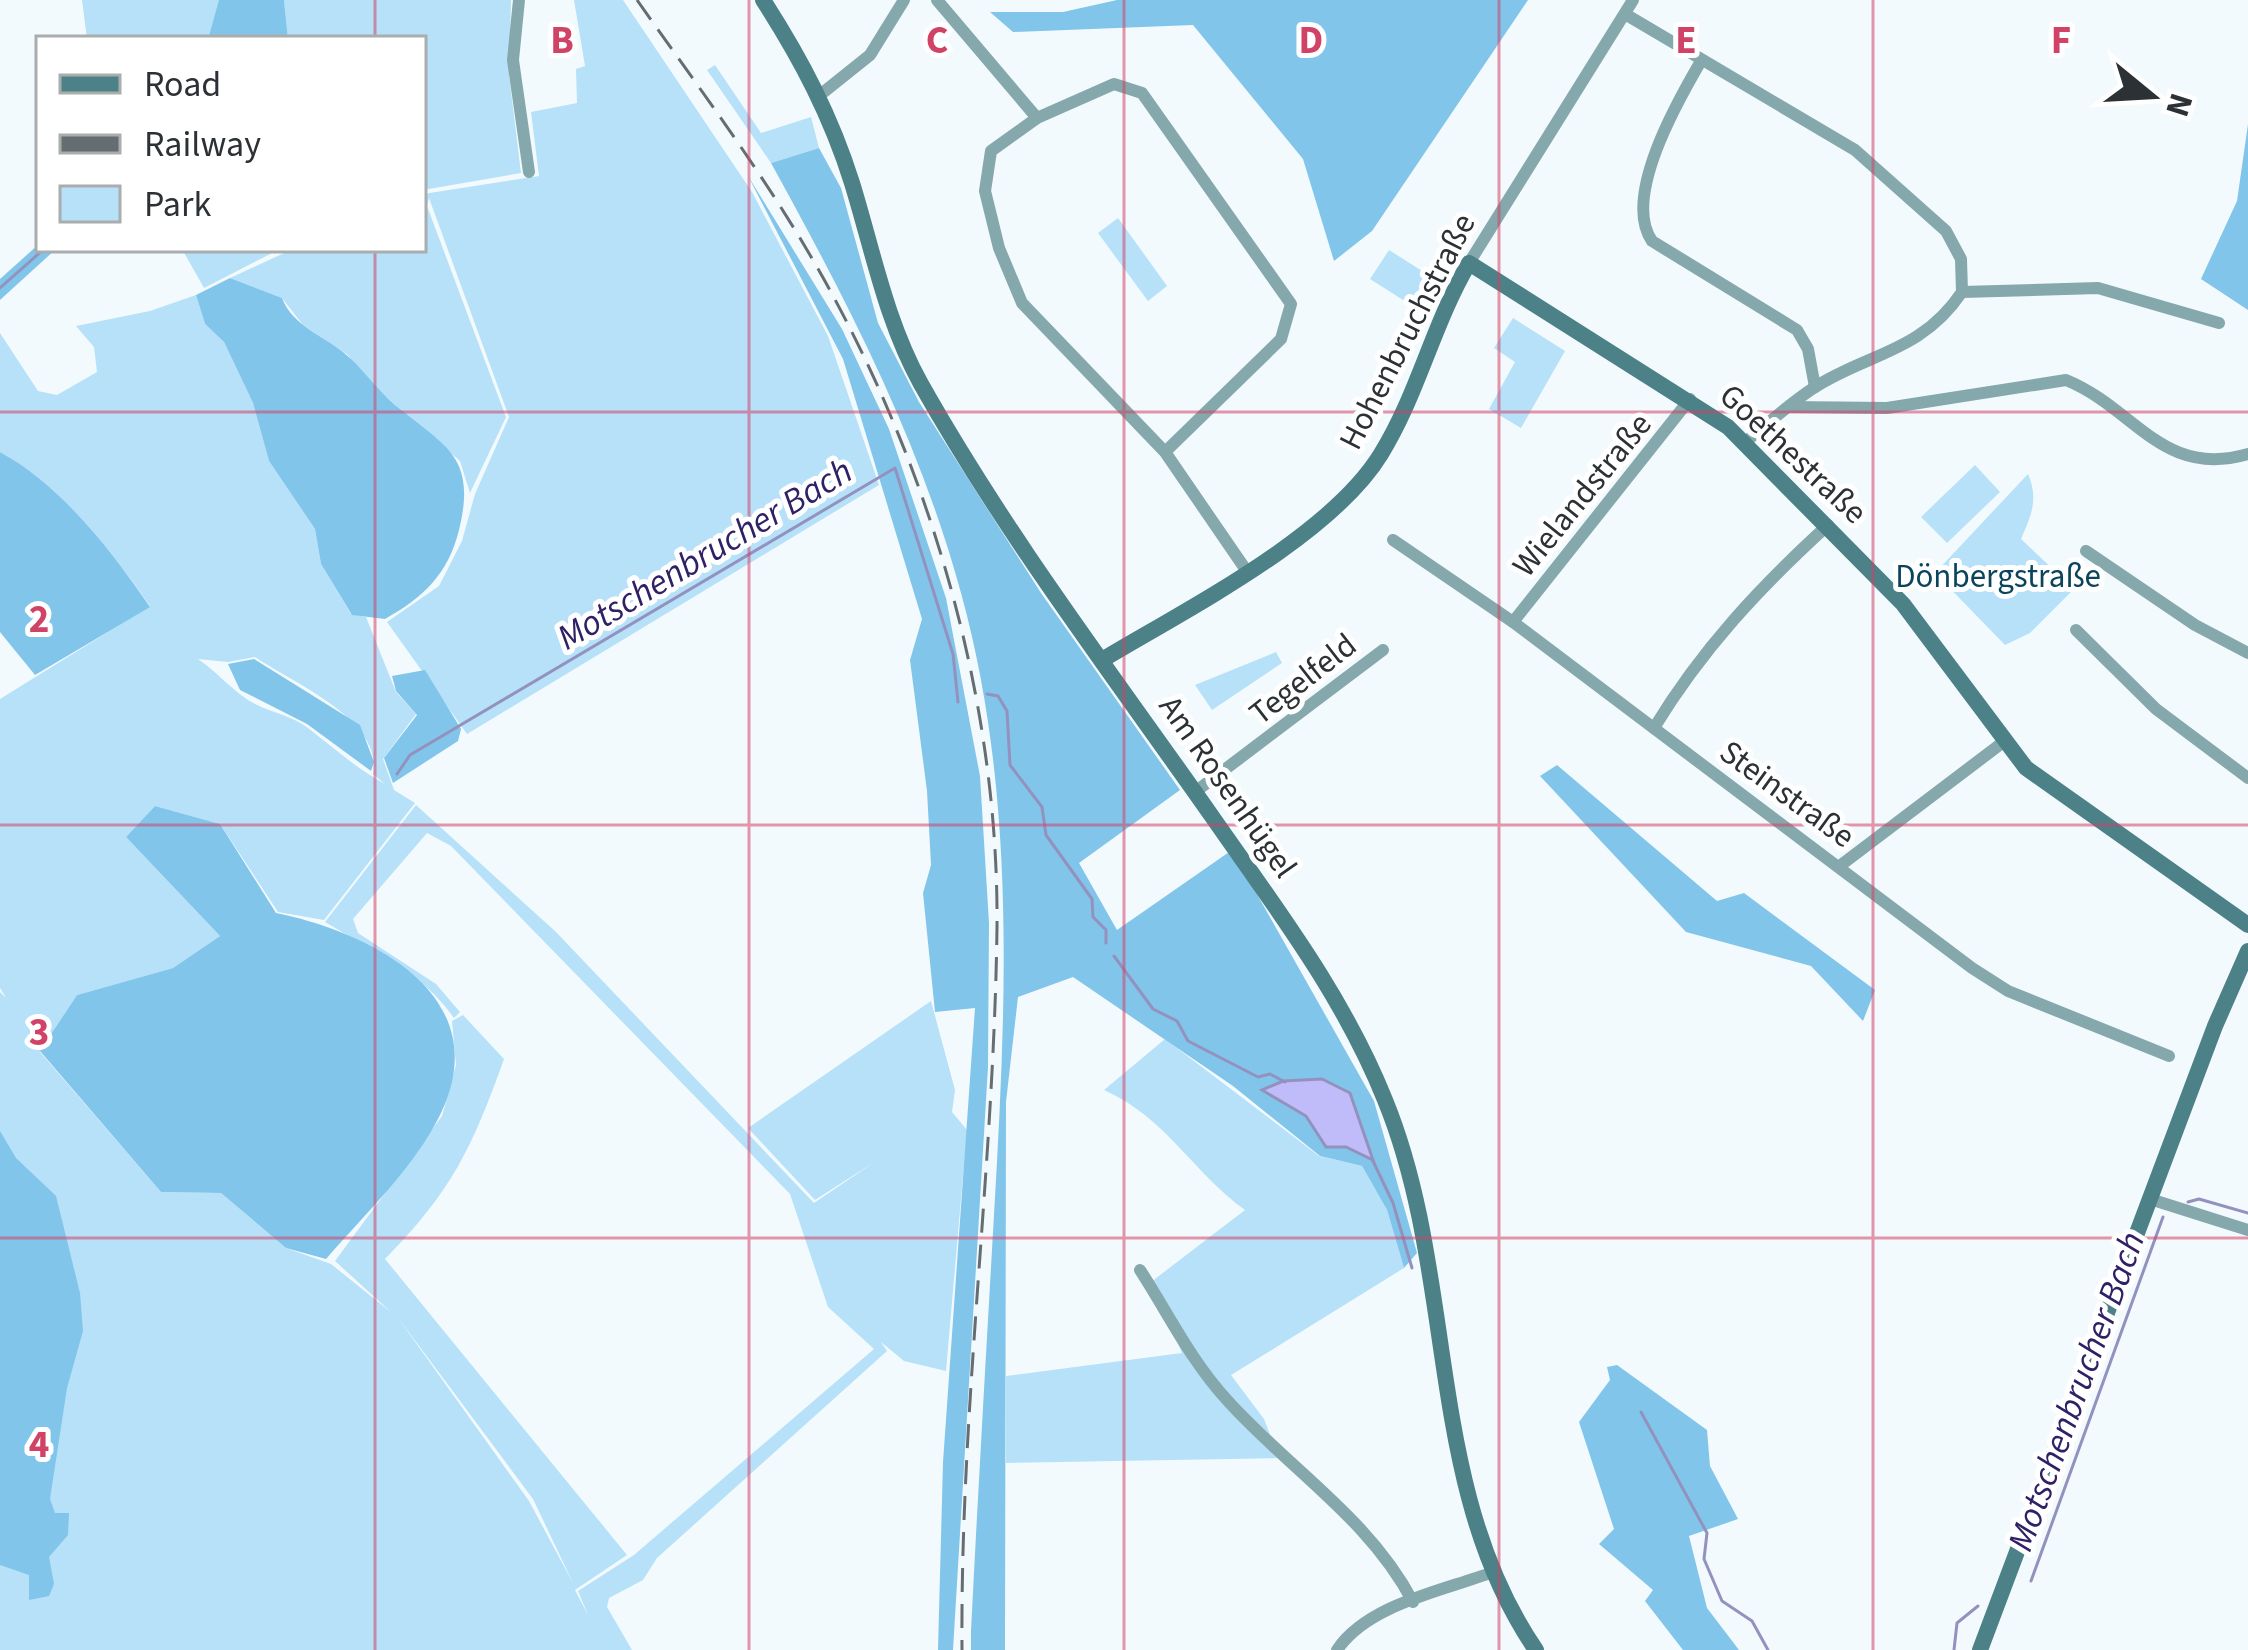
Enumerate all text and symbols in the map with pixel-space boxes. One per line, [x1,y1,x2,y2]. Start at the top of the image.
text: B [550,13,574,69]
text: C [926,13,948,69]
text: D [1299,13,1323,69]
text: E [1675,13,1697,69]
text: F [2051,13,2071,69]
legend [36,36,426,252]
north arrow [2092,36,2212,156]
text: Road [144,59,221,110]
text: N [2153,87,2205,123]
text: Railway [144,119,261,170]
text: Park [144,179,211,230]
street label: Hohenbruchstraße [1328,205,1487,458]
street label: Goethestraße [1709,373,1877,535]
street label: Wielandstraße [1501,403,1663,587]
water label: Motschenbrucher Bach [547,446,862,663]
park label: Dönbergstraße [1895,553,2101,600]
text: 2 [29,592,49,648]
street label: Tegelfeld [1239,622,1367,736]
street label: Am Rosenhügel [1147,686,1308,888]
street label: Steinstraße [1710,729,1864,859]
text: 3 [29,1005,49,1061]
water label: Motschenbrucher Bach [1995,1225,2158,1558]
text: 4 [29,1417,49,1473]

